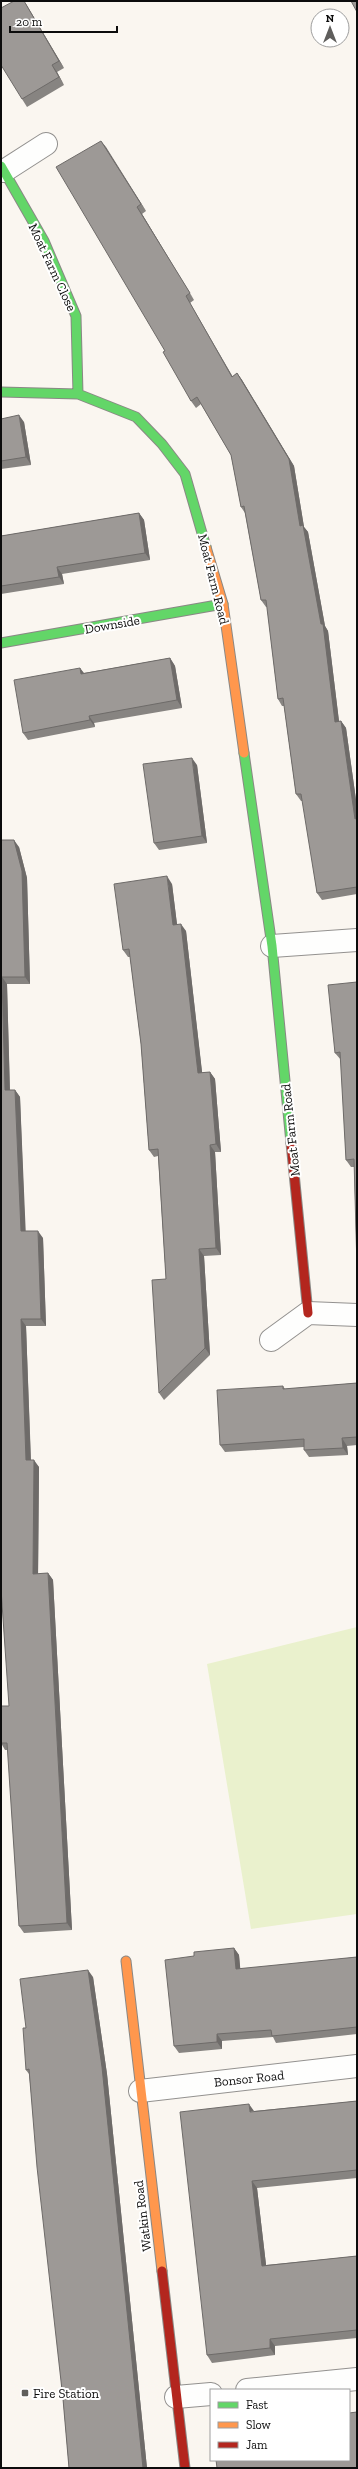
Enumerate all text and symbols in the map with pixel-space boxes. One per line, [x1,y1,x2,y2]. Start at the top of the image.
scale bar [10,8,117,34]
north arrow [310,8,350,48]
text: N [326,12,335,25]
text: 20 m [16,15,43,29]
street label: Moat Farm Close [26,221,79,314]
street label: Moat Farm Road [195,532,232,626]
street label: Downside [83,612,141,637]
street label: Moat Farm Road [278,1083,303,1177]
street label: Bonsor Road [213,2067,285,2090]
street label: Watkin Road [131,2180,154,2252]
place label: Fire Station [33,2386,100,2401]
marker: Fire Station [20,2388,30,2398]
legend [210,2389,350,2461]
text: Fast [246,2398,269,2412]
text: Slow [246,2418,272,2432]
text: Jam [246,2438,268,2452]

